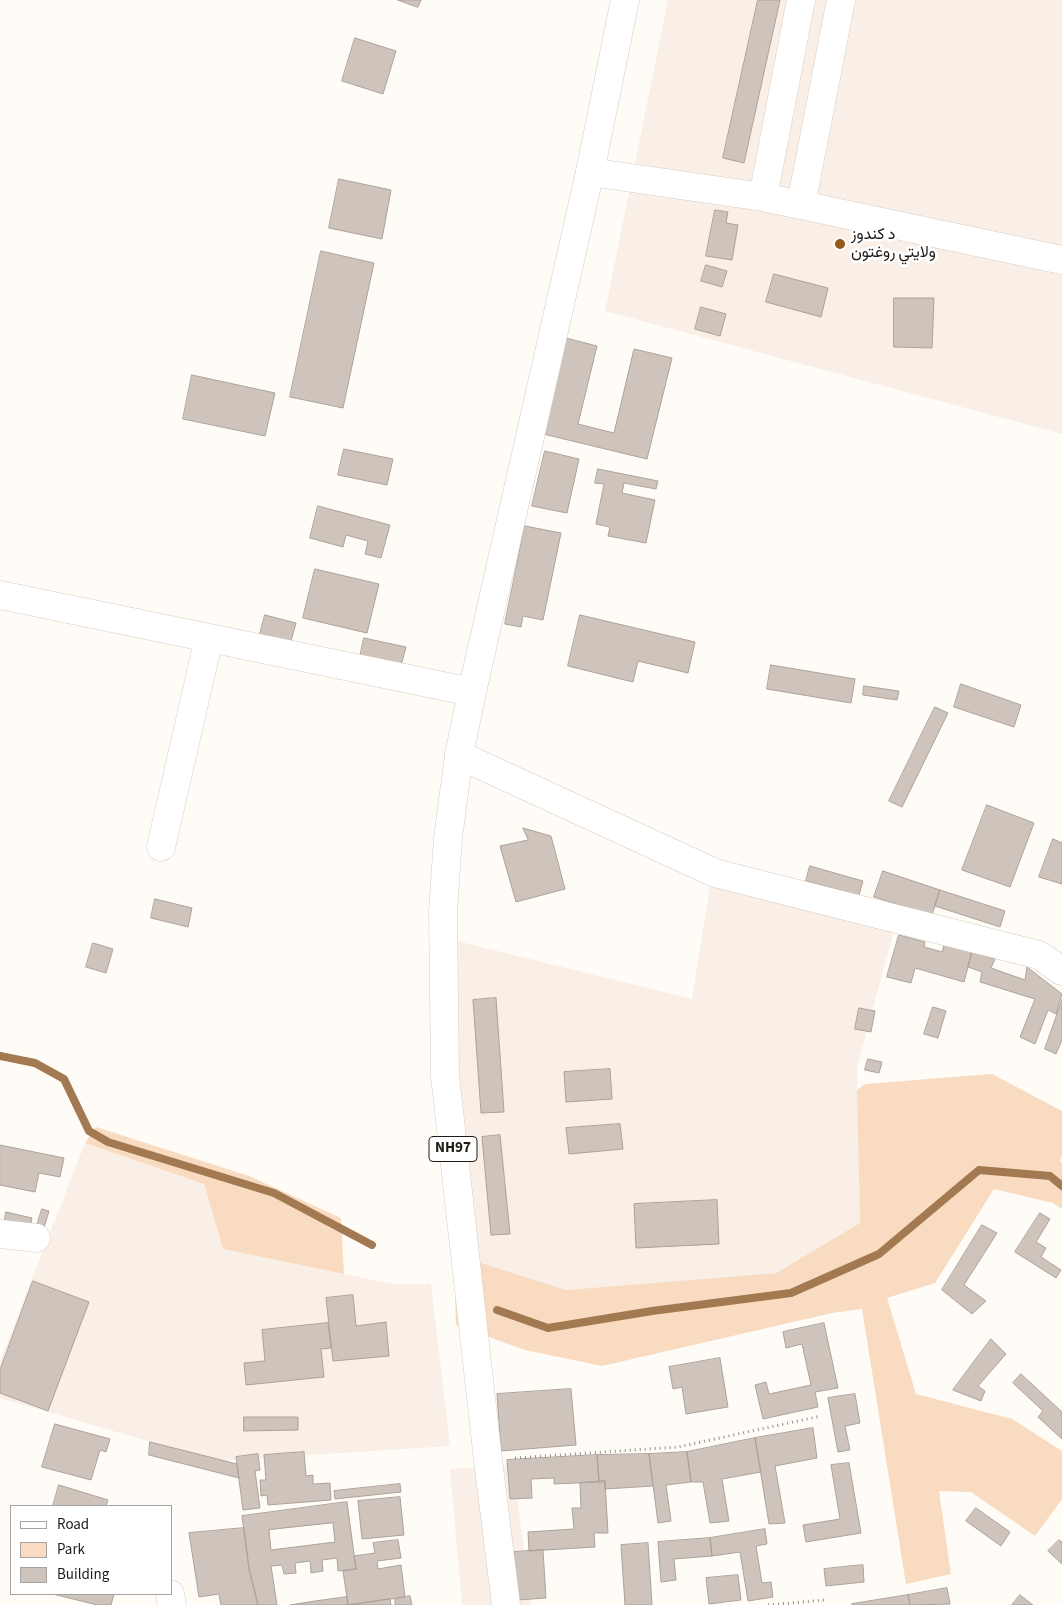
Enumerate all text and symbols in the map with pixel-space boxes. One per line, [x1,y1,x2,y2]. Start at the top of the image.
place label: د کندوز ولایتي روغتون [851,225,936,263]
marker: د کندوز ولایتي روغتون [833,237,847,251]
road number: NH97 [429,1136,477,1162]
legend [10,1505,172,1595]
text: Road [57,1514,89,1535]
text: Park [57,1539,85,1560]
text: Building [57,1564,109,1585]

